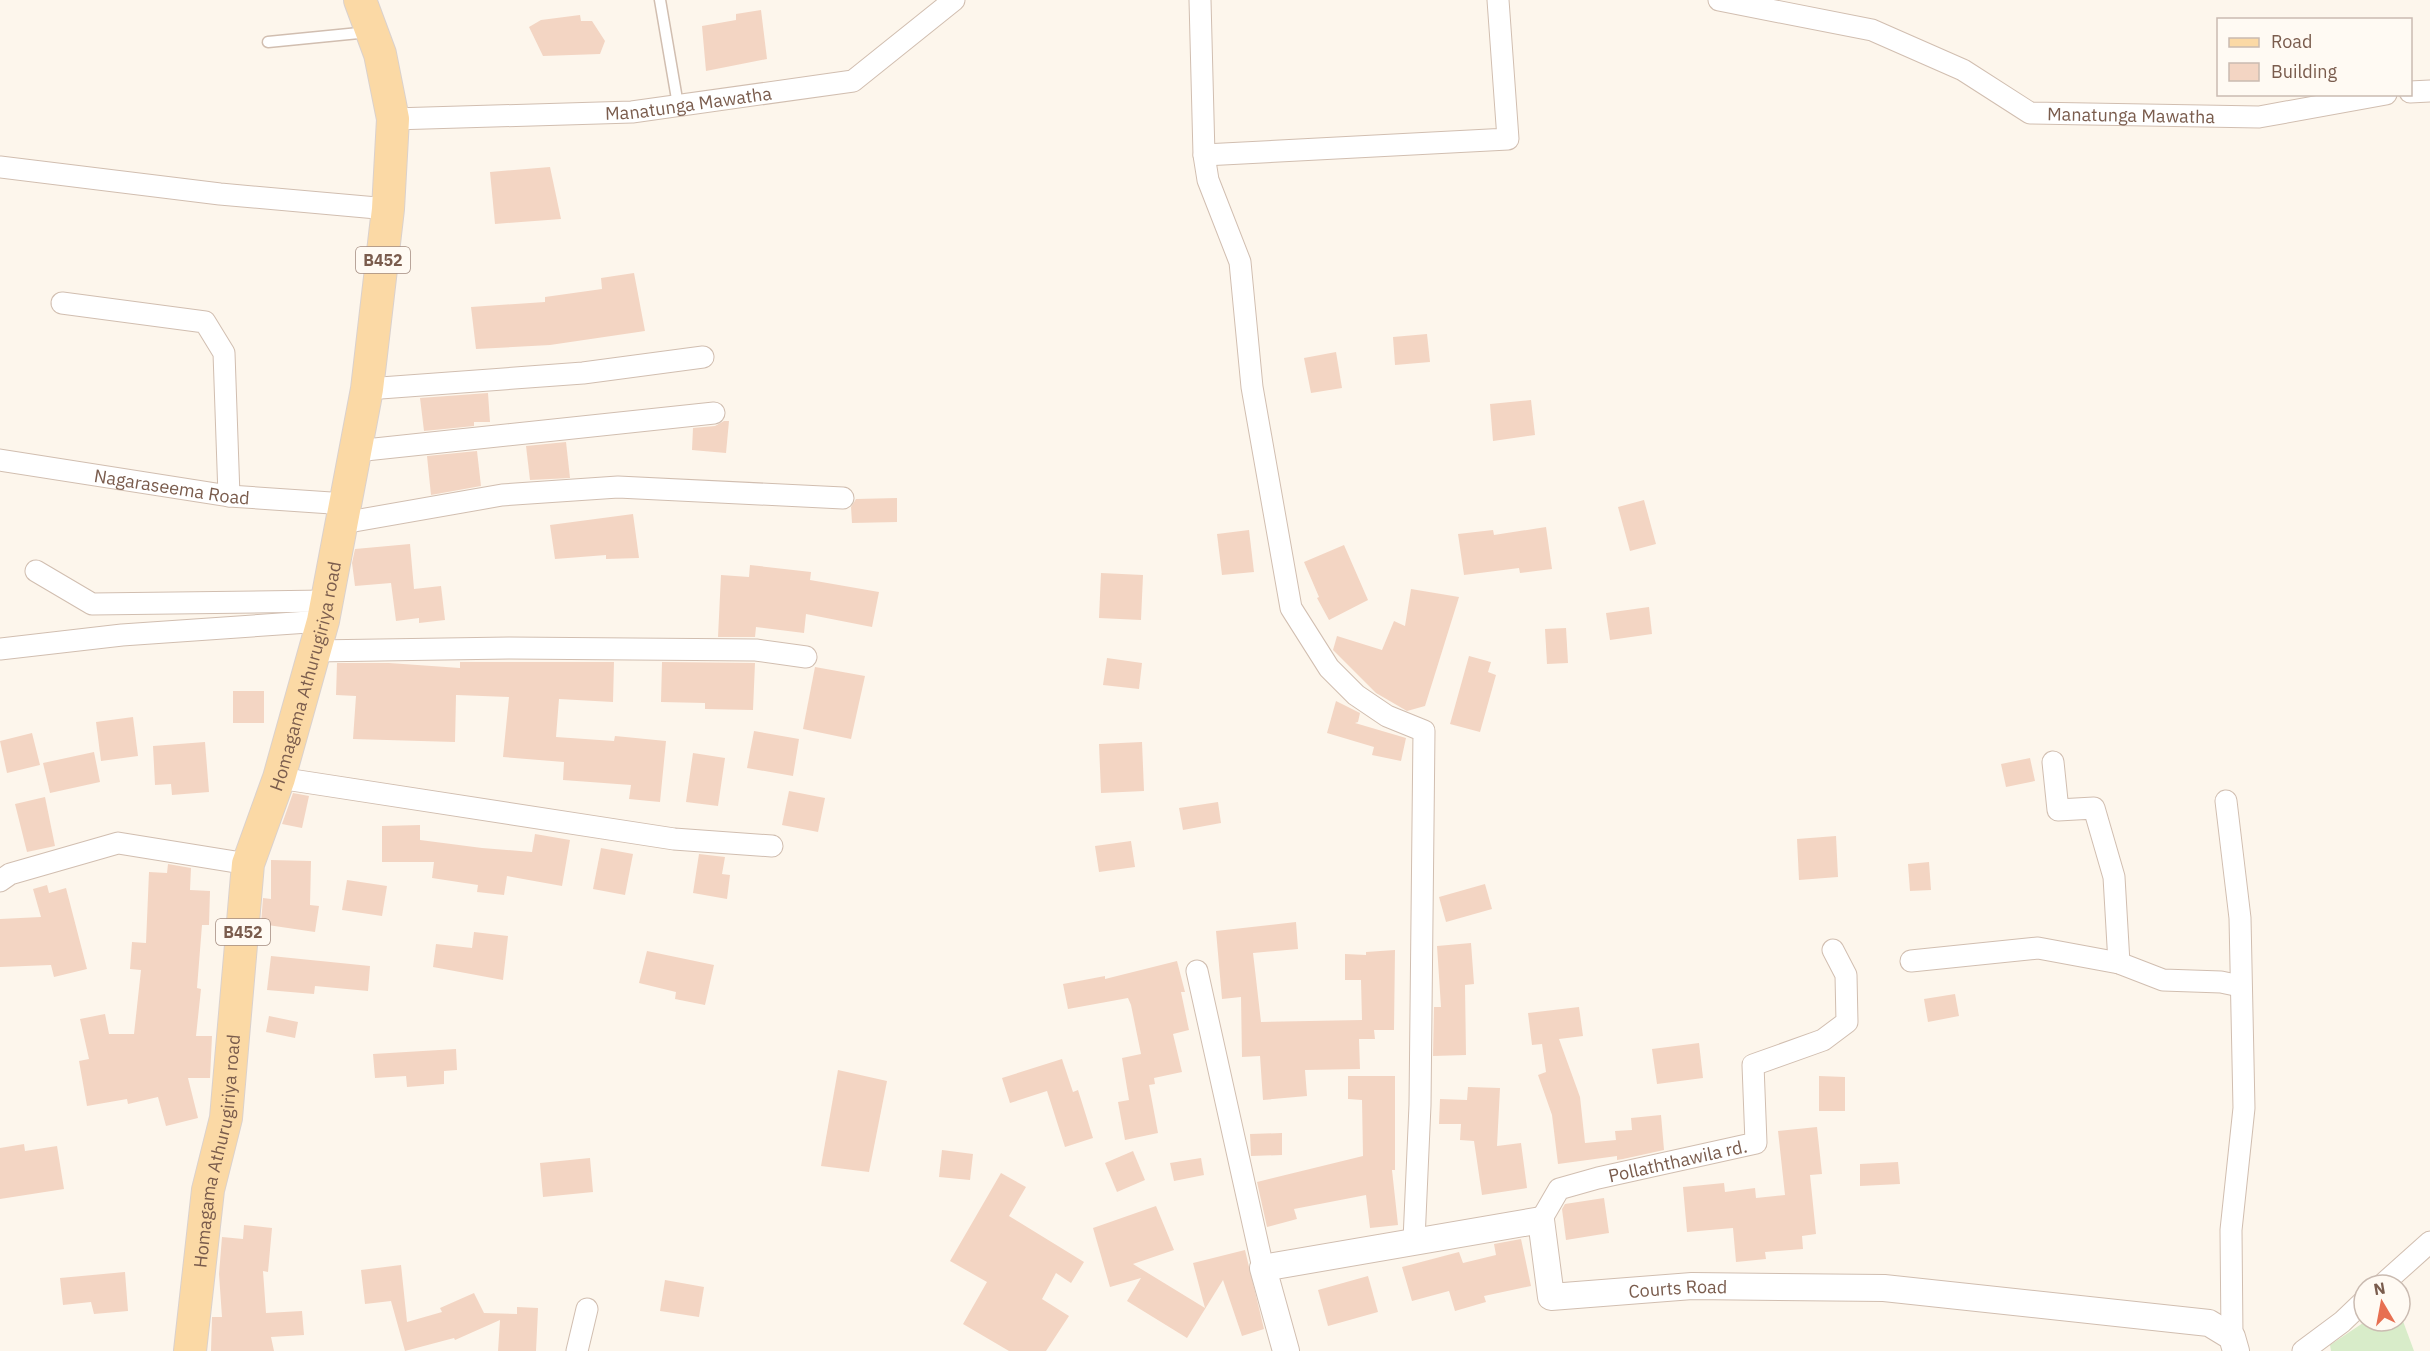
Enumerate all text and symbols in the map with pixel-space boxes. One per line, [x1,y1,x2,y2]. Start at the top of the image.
legend [2217,18,2412,96]
text: Road [2271,30,2312,53]
text: Building [2271,60,2338,83]
street label: Manatunga Mawatha [605,81,773,124]
street label: Manatunga Mawatha [2047,102,2216,128]
road number: B452 [356,247,410,273]
street label: Nagaraseema Road [92,463,251,509]
street label: Homagama Athurugiriya road [264,559,346,794]
road number: B452 [216,919,270,945]
street label: Homagama Athurugiriya road [188,1033,245,1269]
street label: Pollaththawila rd. [1606,1134,1749,1187]
north arrow [2352,1273,2412,1333]
street label: Courts Road [1627,1274,1727,1302]
text: N [2372,1277,2387,1299]

